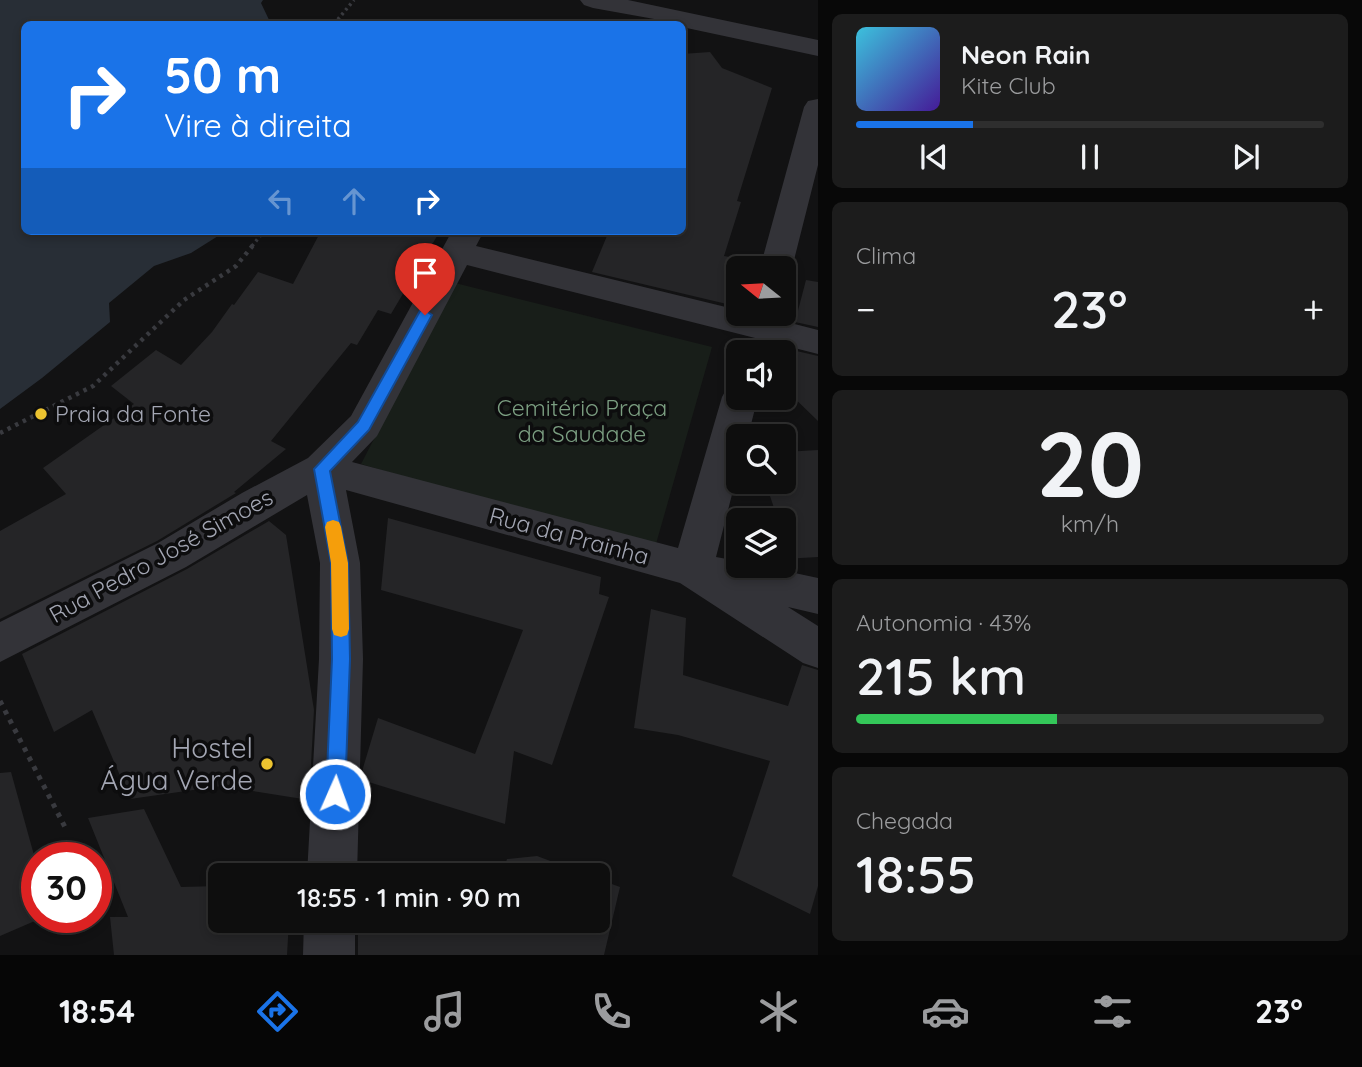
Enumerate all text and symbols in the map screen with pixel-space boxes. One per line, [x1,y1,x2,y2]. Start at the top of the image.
text: Neon Rain [961,38,1090,71]
text: 50 m [164,44,281,105]
icon: right [49,49,140,140]
text: Kite Club [961,71,1056,100]
text: Vire à direita [164,105,352,145]
icon: previous [915,138,953,176]
icon: pause [1071,138,1109,176]
icon: next [1227,138,1265,176]
icon: left [262,182,300,220]
icon: ahead [335,182,373,220]
icon: right [408,182,446,220]
text: Clima [856,241,916,270]
pin [395,243,455,315]
icon: arrive [406,254,444,292]
north arrow [726,256,796,326]
map controls [726,256,796,578]
text: 23° [1051,276,1127,341]
text: − [856,285,876,333]
text: + [1303,285,1324,333]
button: sound [726,340,796,410]
park label: Cemitério Praça da Saudade [497,393,667,448]
place label: Praia da Fonte [55,399,211,428]
marker: Praia da Fonte [33,406,49,422]
text: 20 [1036,406,1144,520]
button: search [726,424,796,494]
street label: Rua Pedro José Simoes [44,482,278,629]
street label: Rua da Prainha [486,500,652,571]
button: layers [726,508,796,578]
text: km/h [1061,509,1119,538]
text: Autonomia · 43% [856,608,1031,637]
text: 215 km [856,643,1026,708]
place label: Hostel Água Verde [100,730,253,797]
marker: Hostel Água Verde [259,756,275,772]
position arrow [298,757,372,831]
text: Chegada [856,806,953,835]
text: 18:55 [856,841,976,906]
speed limit sign: 30 [21,842,112,933]
text: 18:55 · 1 min · 90 m [297,881,521,914]
icon: directions [253,987,302,1036]
icon: music [420,987,469,1036]
icon: phone [587,987,636,1036]
icon: climate [754,987,803,1036]
icon: car [921,987,970,1036]
icon: filters [1088,987,1137,1036]
text: 18:54 [59,991,135,1031]
text: 23° [1255,991,1303,1031]

